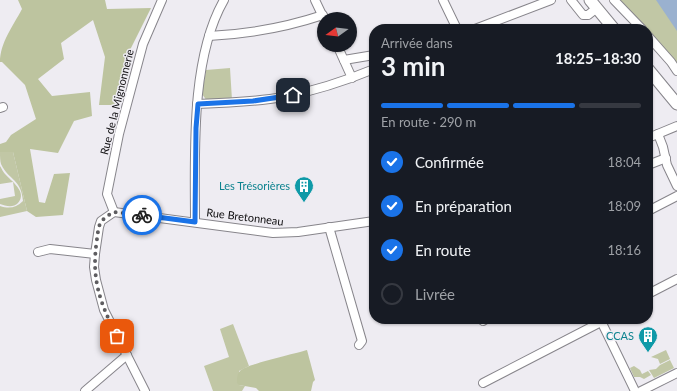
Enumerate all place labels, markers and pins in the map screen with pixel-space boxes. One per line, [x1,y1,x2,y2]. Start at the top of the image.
pin [276,78,310,112]
building icon: Les Trésorières [293,175,315,203]
place label: Les Trésorières [219,179,290,192]
pin [100,319,134,353]
building icon: CCAS [637,325,659,353]
place label: CCAS [606,329,634,342]

